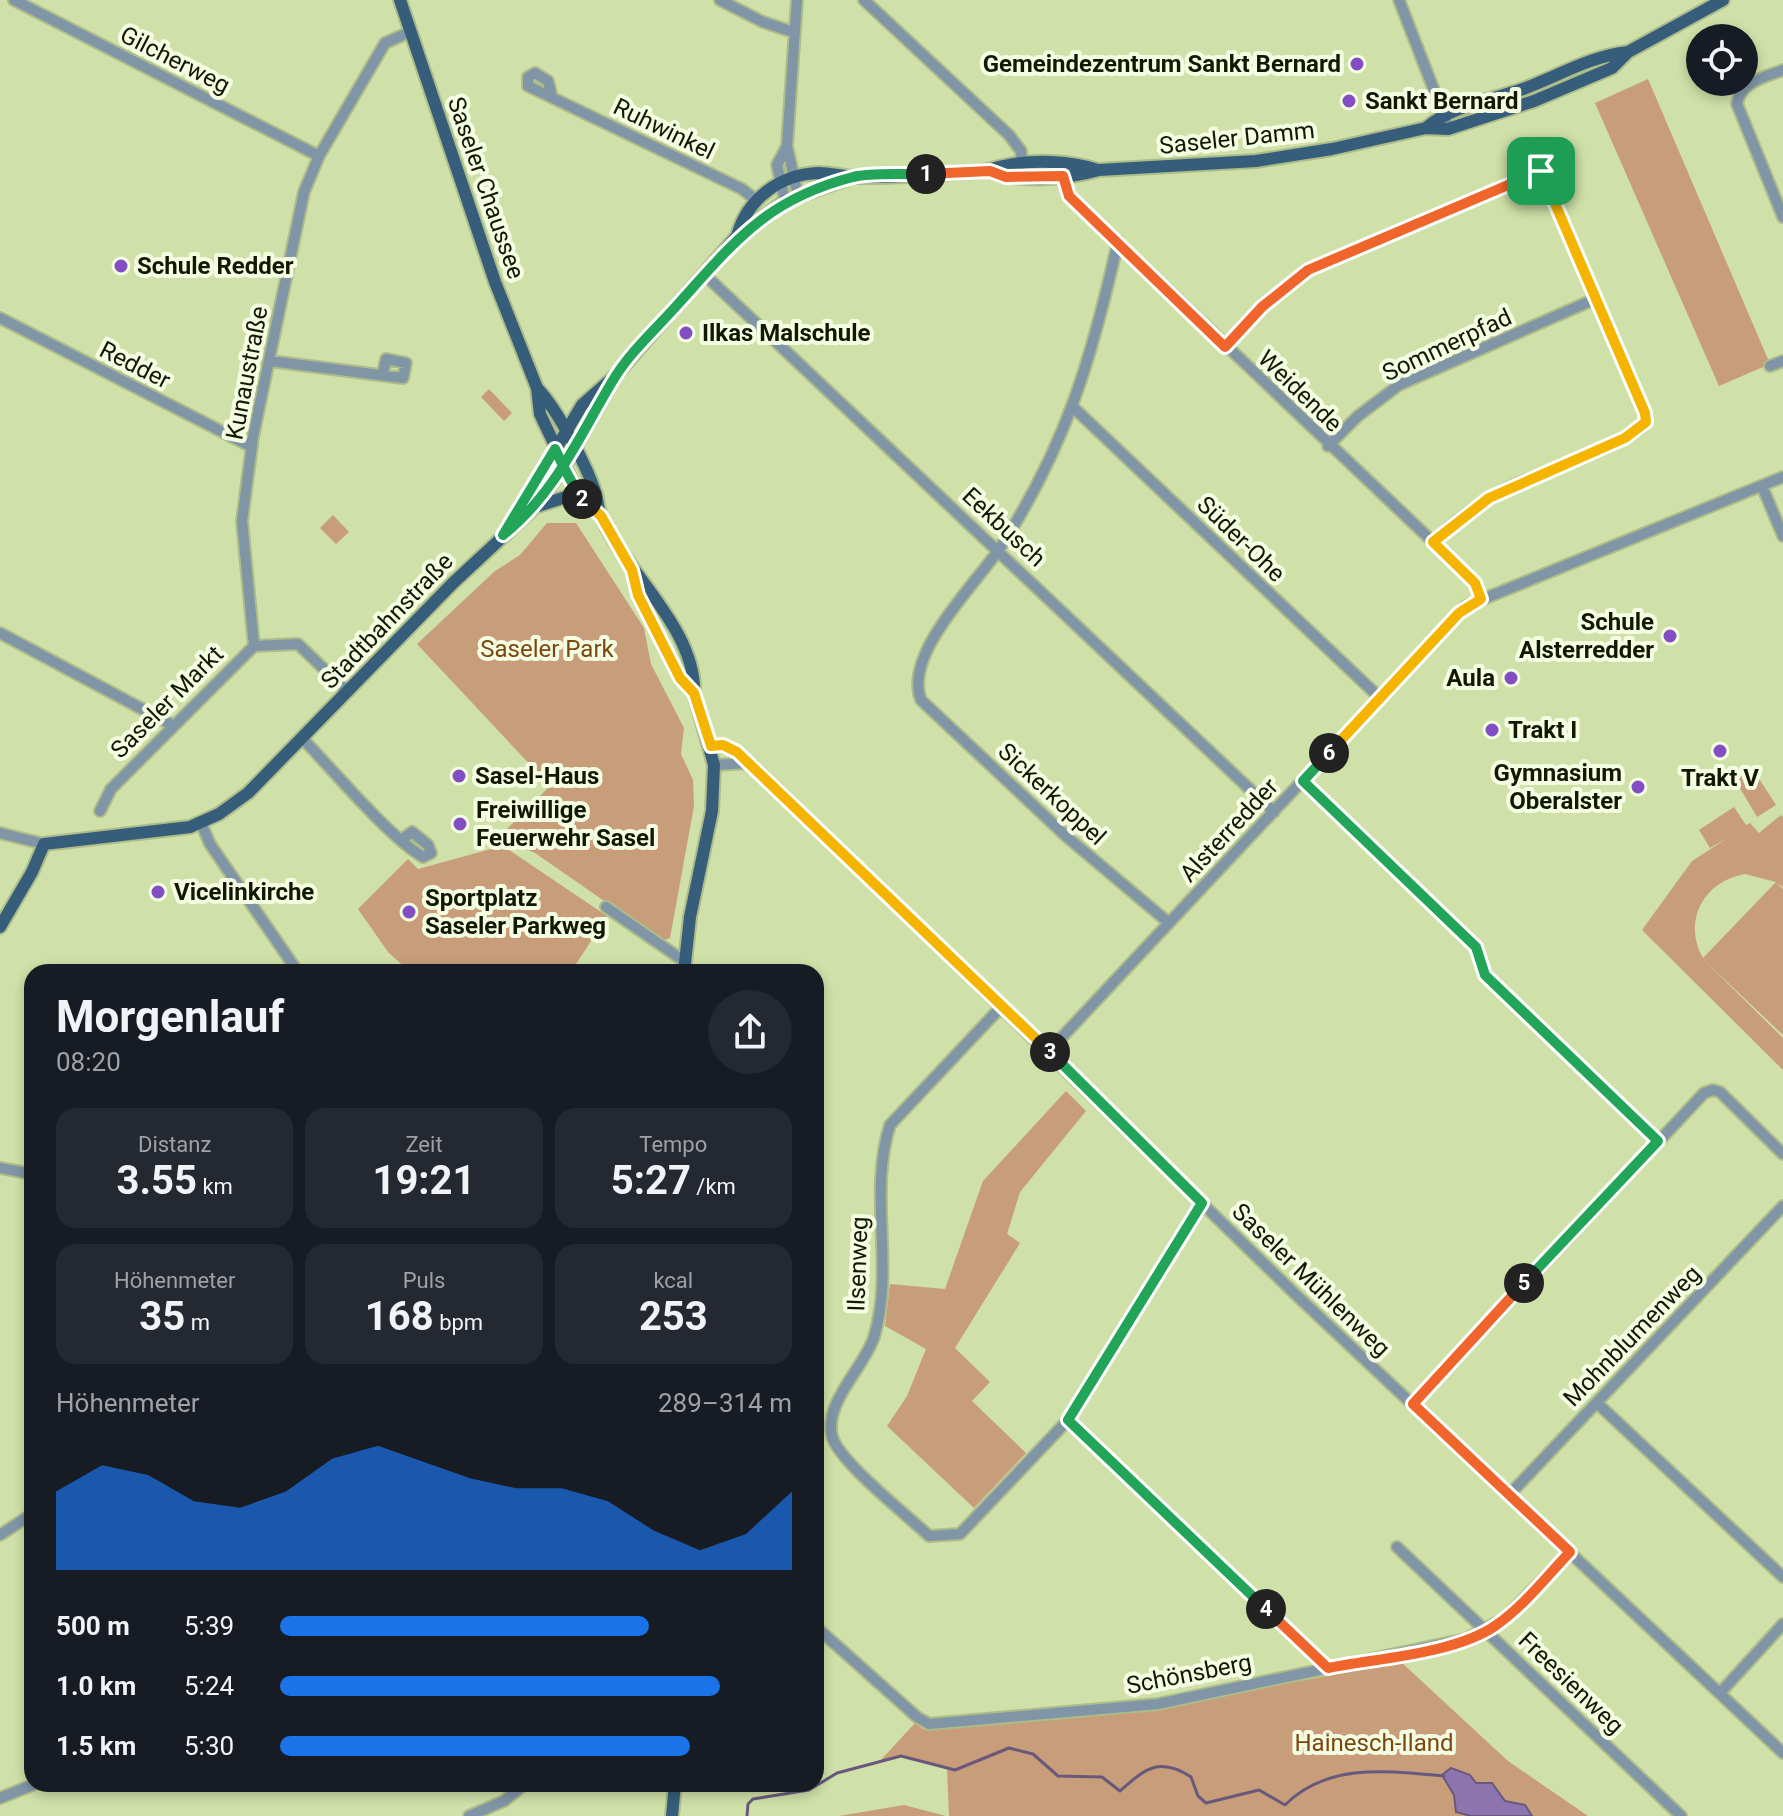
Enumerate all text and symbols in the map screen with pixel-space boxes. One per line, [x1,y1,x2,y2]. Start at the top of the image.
street label: Gilcherweg [116,20,234,100]
map controls [1686,24,1758,96]
button: locate [1686,24,1758,96]
place label: Gemeindezentrum Sankt Bernard [983,50,1341,78]
marker: Gemeindezentrum Sankt Bernard [1348,55,1366,73]
place label: Sankt Bernard [1365,87,1518,115]
marker: Sankt Bernard [1340,92,1358,110]
street label: Saseler Chaussee [442,93,530,283]
street label: Ruhwinkel [609,93,719,165]
street label: Saseler Damm [1158,116,1316,160]
pin [1507,137,1575,205]
icon: arrive [1519,149,1563,193]
pin: 1 [906,154,946,194]
text: 1 [920,161,932,186]
place label: Schule Redder [137,252,294,280]
marker: Schule Redder [112,257,130,275]
street label: Sommerpfad [1378,303,1516,387]
street label: Kunaustraße [220,304,274,442]
place label: Ilkas Malschule [702,319,871,347]
marker: Ilkas Malschule [677,324,695,342]
street label: Redder [95,335,175,395]
street label: Weidende [1252,344,1348,438]
pin: 2 [562,479,602,519]
street label: Eekbusch [957,482,1051,572]
text: 2 [576,486,588,511]
street label: Süder-Ohe [1191,490,1291,588]
street label: Stadtbahnstraße [315,547,459,695]
place label: Schule Alsterredder [1519,608,1654,664]
marker: Schule Alsterredder [1661,627,1679,645]
park label: Saseler Park [480,635,615,663]
street label: Saseler Markt [105,640,229,764]
place label: Aula [1446,664,1495,692]
marker: Aula [1502,669,1520,687]
place label: Trakt I [1508,716,1577,744]
marker: Trakt I [1483,721,1501,739]
pin: 6 [1309,733,1349,773]
street label: Sickerkoppel [992,737,1112,851]
text: 6 [1323,740,1335,765]
marker: Trakt V [1711,742,1729,760]
place label: Gymnasium Oberalster [1494,759,1622,815]
place label: Sasel-Haus [475,762,599,790]
place label: Trakt V [1681,764,1759,792]
marker: Sasel-Haus [450,767,468,785]
street label: Alsterredder [1174,772,1284,888]
marker: Gymnasium Oberalster [1629,778,1647,796]
place label: Freiwillige Feuerwehr Sasel [476,796,655,852]
marker: Freiwillige Feuerwehr Sasel [451,815,469,833]
place label: Vicelinkirche [174,878,314,906]
marker: Vicelinkirche [149,883,167,901]
place label: Sportplatz Saseler Parkweg [425,884,606,940]
marker: Sportplatz Saseler Parkweg [400,903,418,921]
button: share [708,990,792,1074]
text: Morgenlauf [56,991,284,1043]
pin: 3 [1030,1032,1070,1072]
text: 3 [1044,1039,1056,1064]
text: 08:20 [56,1047,121,1077]
text: Distanz [138,1132,211,1157]
text: Zeit [405,1132,443,1157]
text: Tempo [639,1132,707,1157]
text: 3.55 [116,1157,197,1204]
text: 19:21 [372,1157,476,1204]
text: 5:27 [611,1157,691,1204]
text: km [197,1174,233,1199]
text: /km [691,1174,736,1199]
street label: Saseler Mühlenweg [1226,1198,1396,1362]
street label: Ilsenweg [842,1216,874,1312]
street label: Mohnblumenweg [1558,1260,1706,1412]
pin: 5 [1504,1263,1544,1303]
text: Höhenmeter [114,1268,235,1293]
text: Puls [403,1268,445,1293]
text: kcal [653,1268,693,1293]
text: 5 [1518,1270,1530,1295]
text: 35 [139,1293,185,1340]
text: 168 [365,1293,434,1340]
text: 253 [639,1293,708,1340]
text: m [185,1310,210,1335]
text: bpm [434,1310,483,1335]
text: Höhenmeter [56,1388,200,1418]
text: 289–314 m [658,1388,792,1418]
pin: 4 [1246,1589,1286,1629]
text: 4 [1260,1596,1272,1621]
text: 500 m [56,1611,130,1641]
text: 5:39 [184,1611,234,1641]
street label: Freesienweg [1513,1626,1629,1740]
street label: Schönsberg [1124,1648,1254,1700]
text: 1.0 km [56,1671,136,1701]
text: 5:24 [184,1671,234,1701]
park label: Hainesch-Iland [1295,1729,1454,1757]
text: 1.5 km [56,1731,136,1761]
text: 5:30 [184,1731,234,1761]

